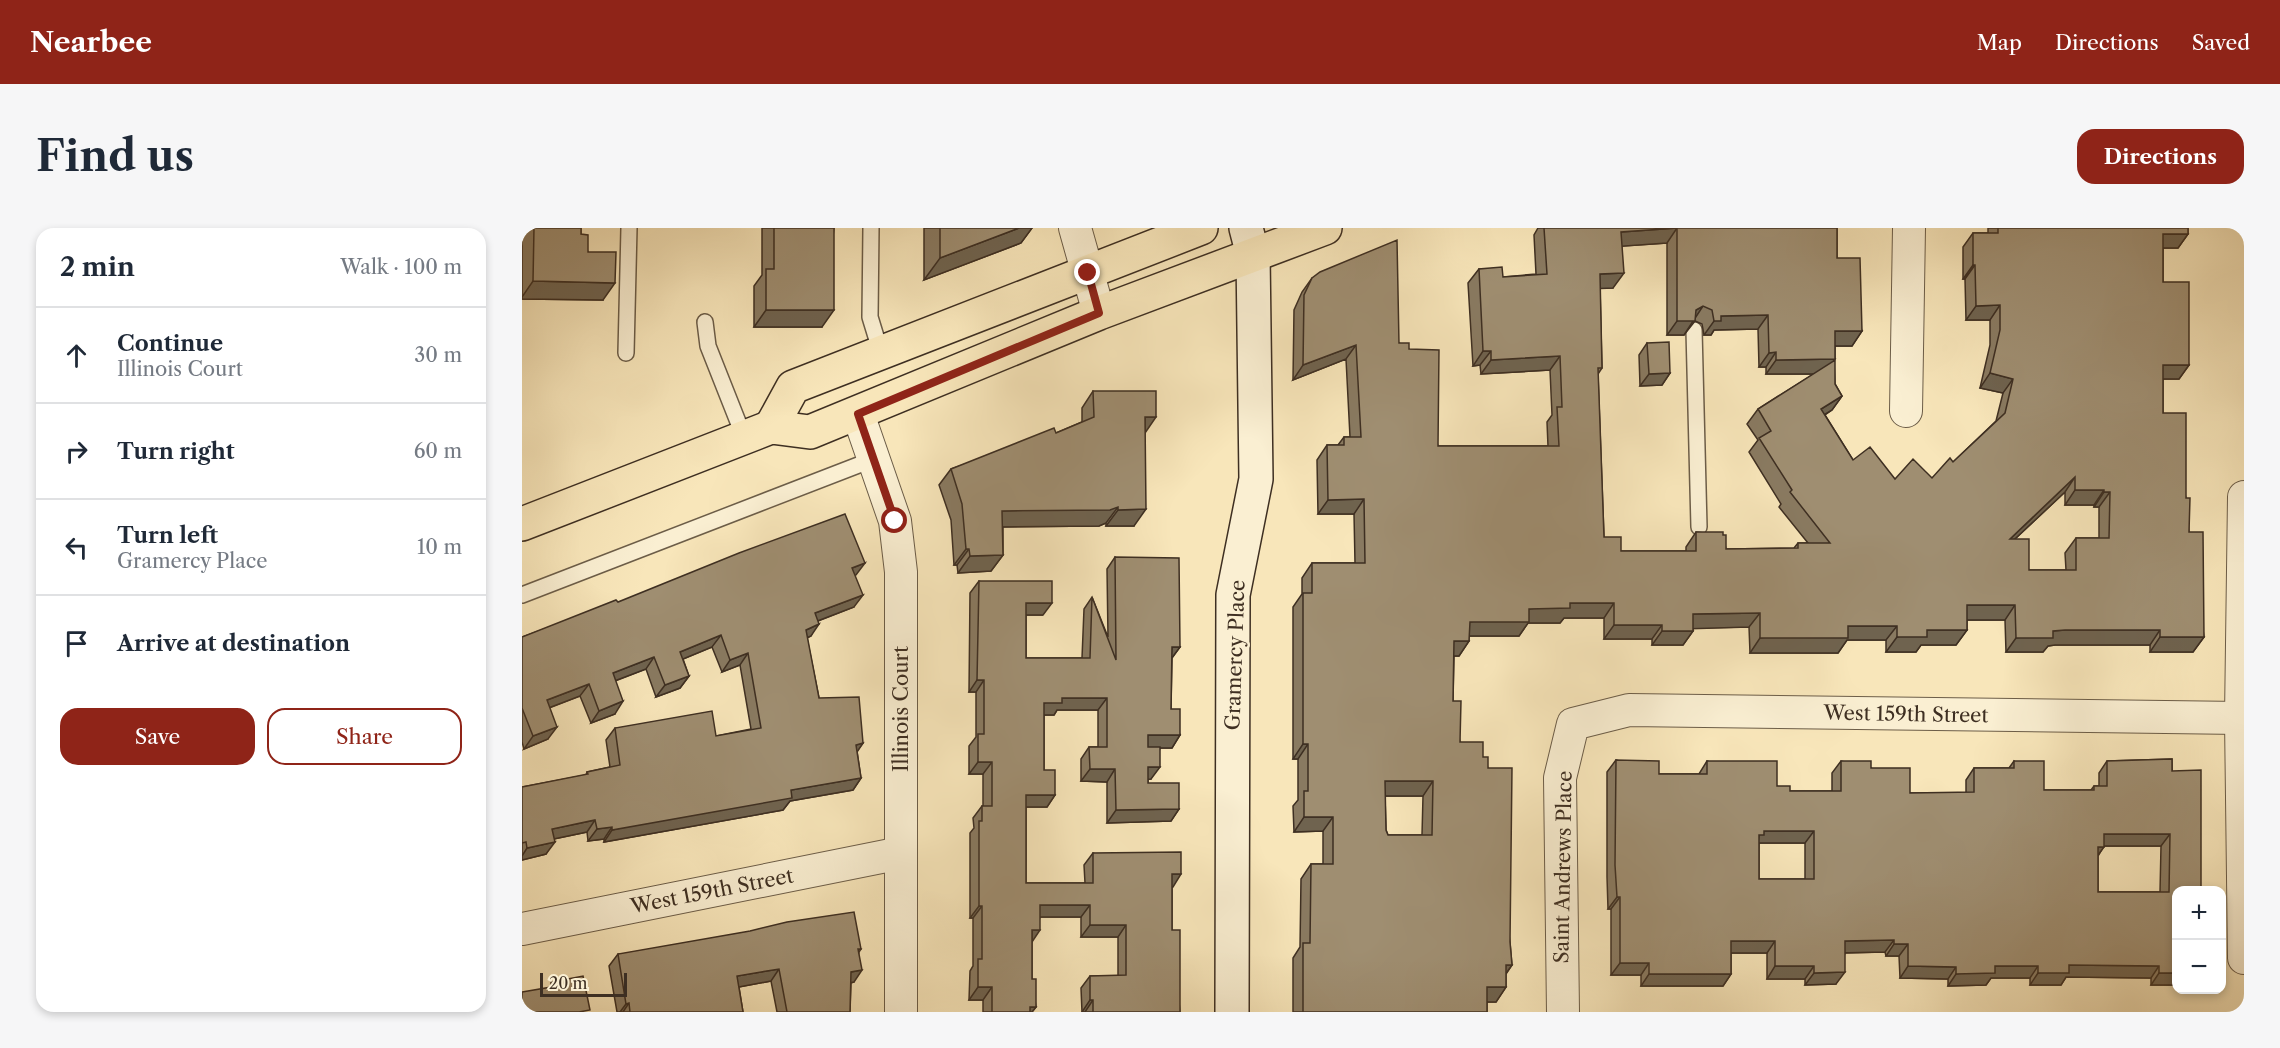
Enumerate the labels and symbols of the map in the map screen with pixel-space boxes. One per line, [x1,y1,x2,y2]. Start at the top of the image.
route end [1074,259,1100,285]
route start [881,507,907,533]
street label: Gramercy Place [1220,579,1250,731]
street label: Illinois Court [889,646,913,772]
street label: West 159th Street [1822,701,1989,727]
street label: Saint Andrews Place [1549,770,1577,964]
street label: West 159th Street [628,863,795,919]
scale bar [540,970,627,998]

